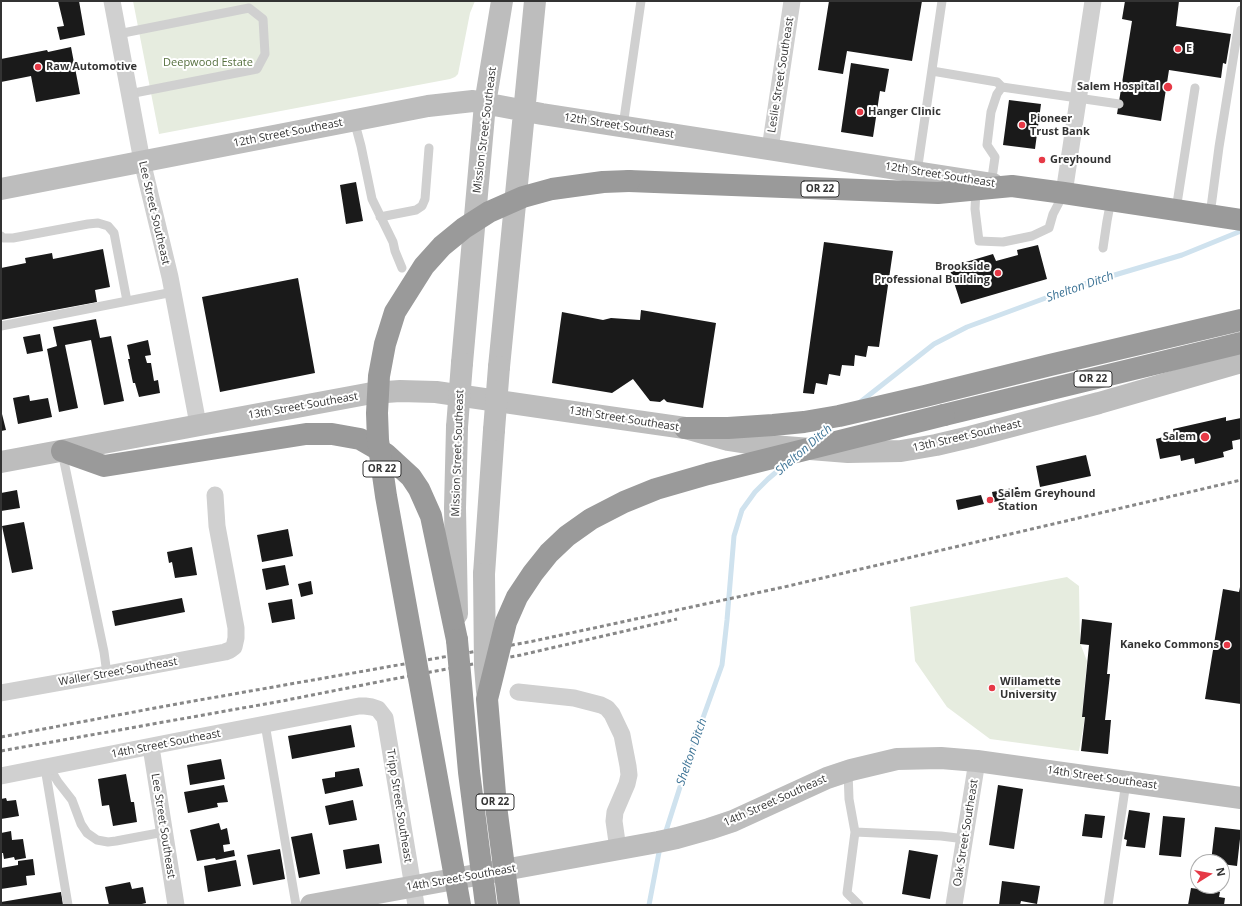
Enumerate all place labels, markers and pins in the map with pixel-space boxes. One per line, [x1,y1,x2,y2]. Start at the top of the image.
place label: E [1186,42,1192,56]
marker: E [1173,44,1183,54]
place label: Raw Automotive [46,60,137,74]
marker: Raw Automotive [33,62,43,72]
place label: Salem Hospital [1077,80,1159,94]
marker: Salem Hospital [1162,81,1174,93]
place label: Hanger Clinic [868,105,941,119]
marker: Hanger Clinic [855,107,865,117]
place label: Pioneer Trust Bank [1030,112,1090,138]
marker: Pioneer Trust Bank [1017,120,1027,130]
place label: Greyhound [1050,153,1111,167]
marker: Greyhound [1037,155,1047,165]
place label: Brookside Professional Building [874,260,990,286]
marker: Brookside Professional Building [993,268,1003,278]
place label: Salem [1163,430,1196,444]
marker: Salem [1199,431,1211,443]
place label: Salem Greyhound Station [998,487,1095,513]
marker: Salem Greyhound Station [985,495,995,505]
place label: Kaneko Commons [1120,638,1219,652]
marker: Kaneko Commons [1222,640,1232,650]
place label: Willamette University [1000,675,1061,701]
marker: Willamette University [987,683,997,693]

